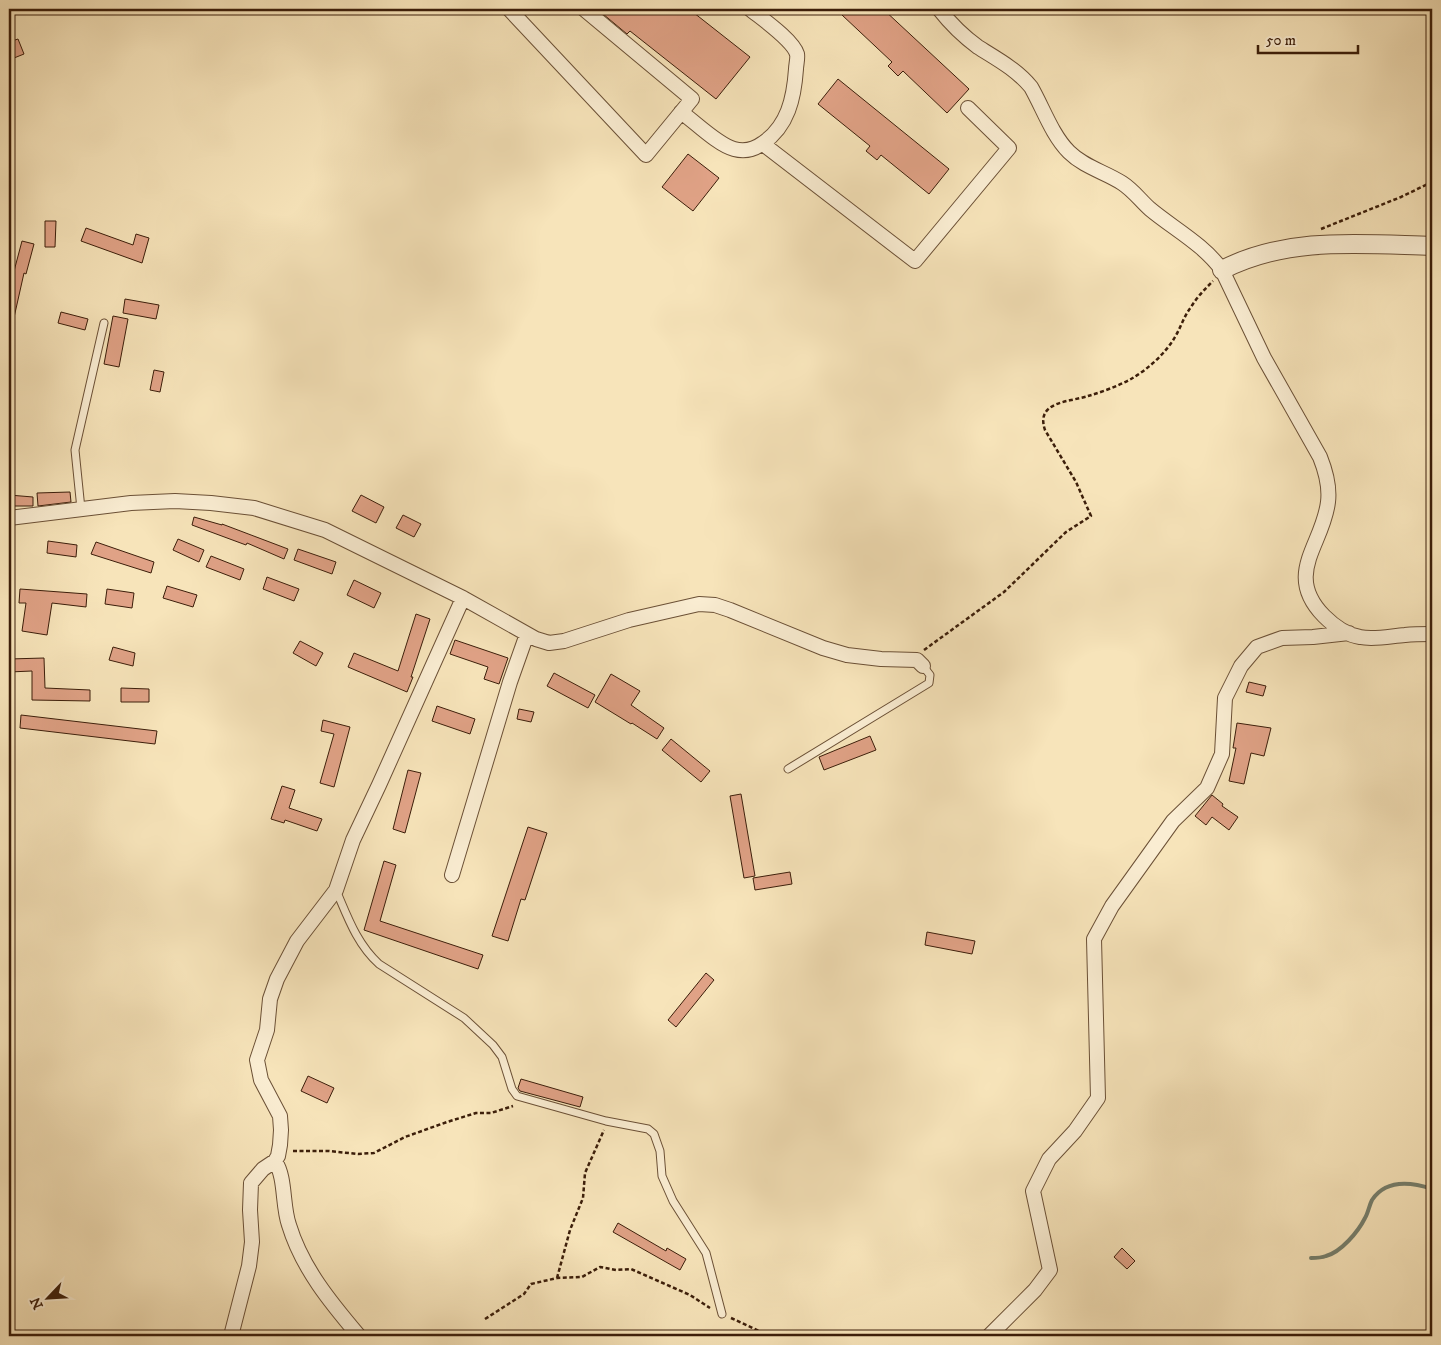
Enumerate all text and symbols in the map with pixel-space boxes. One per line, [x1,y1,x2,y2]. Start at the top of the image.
scale bar [1258,22,1358,54]
text: 50 m [1266,31,1296,50]
north arrow [22,1272,72,1322]
text: N [26,1294,48,1312]

